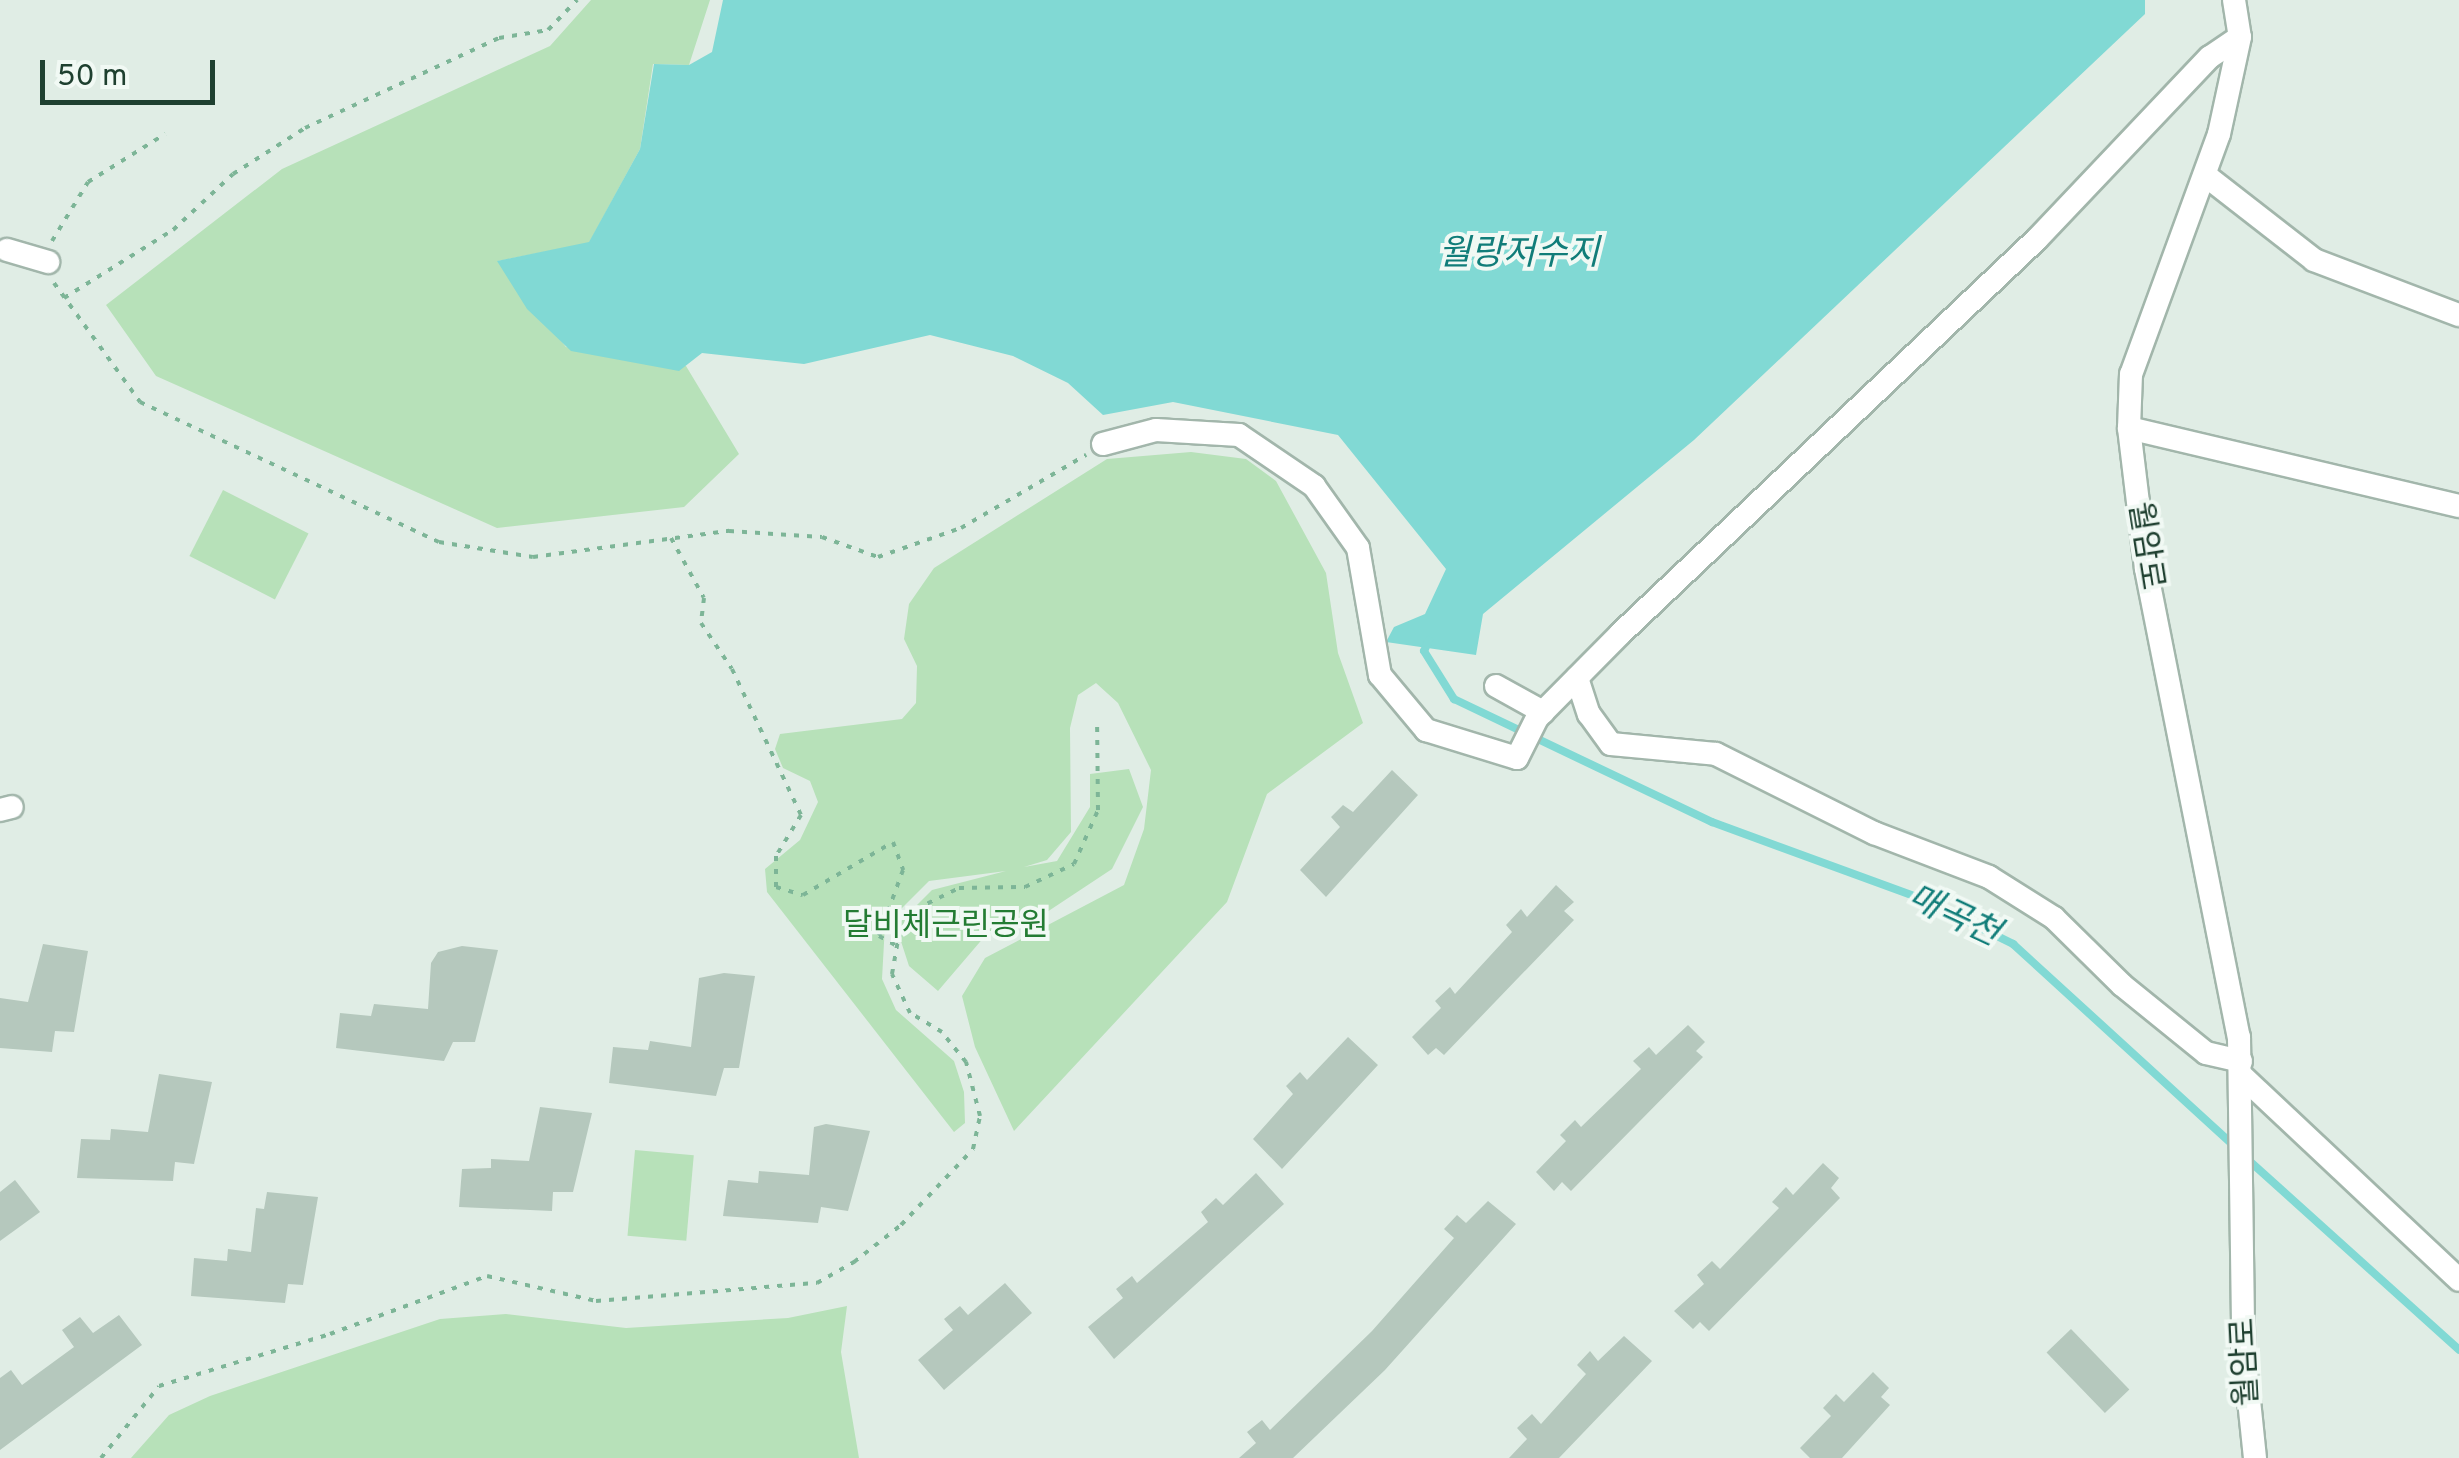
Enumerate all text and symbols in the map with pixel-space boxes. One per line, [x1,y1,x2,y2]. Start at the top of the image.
scale bar [45,40,220,102]
text: 50 m [57,59,127,96]
water label: 월랑저수지 [1439,234,1599,276]
street label: 월암로 [2118,499,2170,593]
water label: 매곡천 [1900,878,2006,956]
park label: 달비체근린공원 [843,908,1049,946]
street label: 월암로 [2226,1317,2268,1407]

